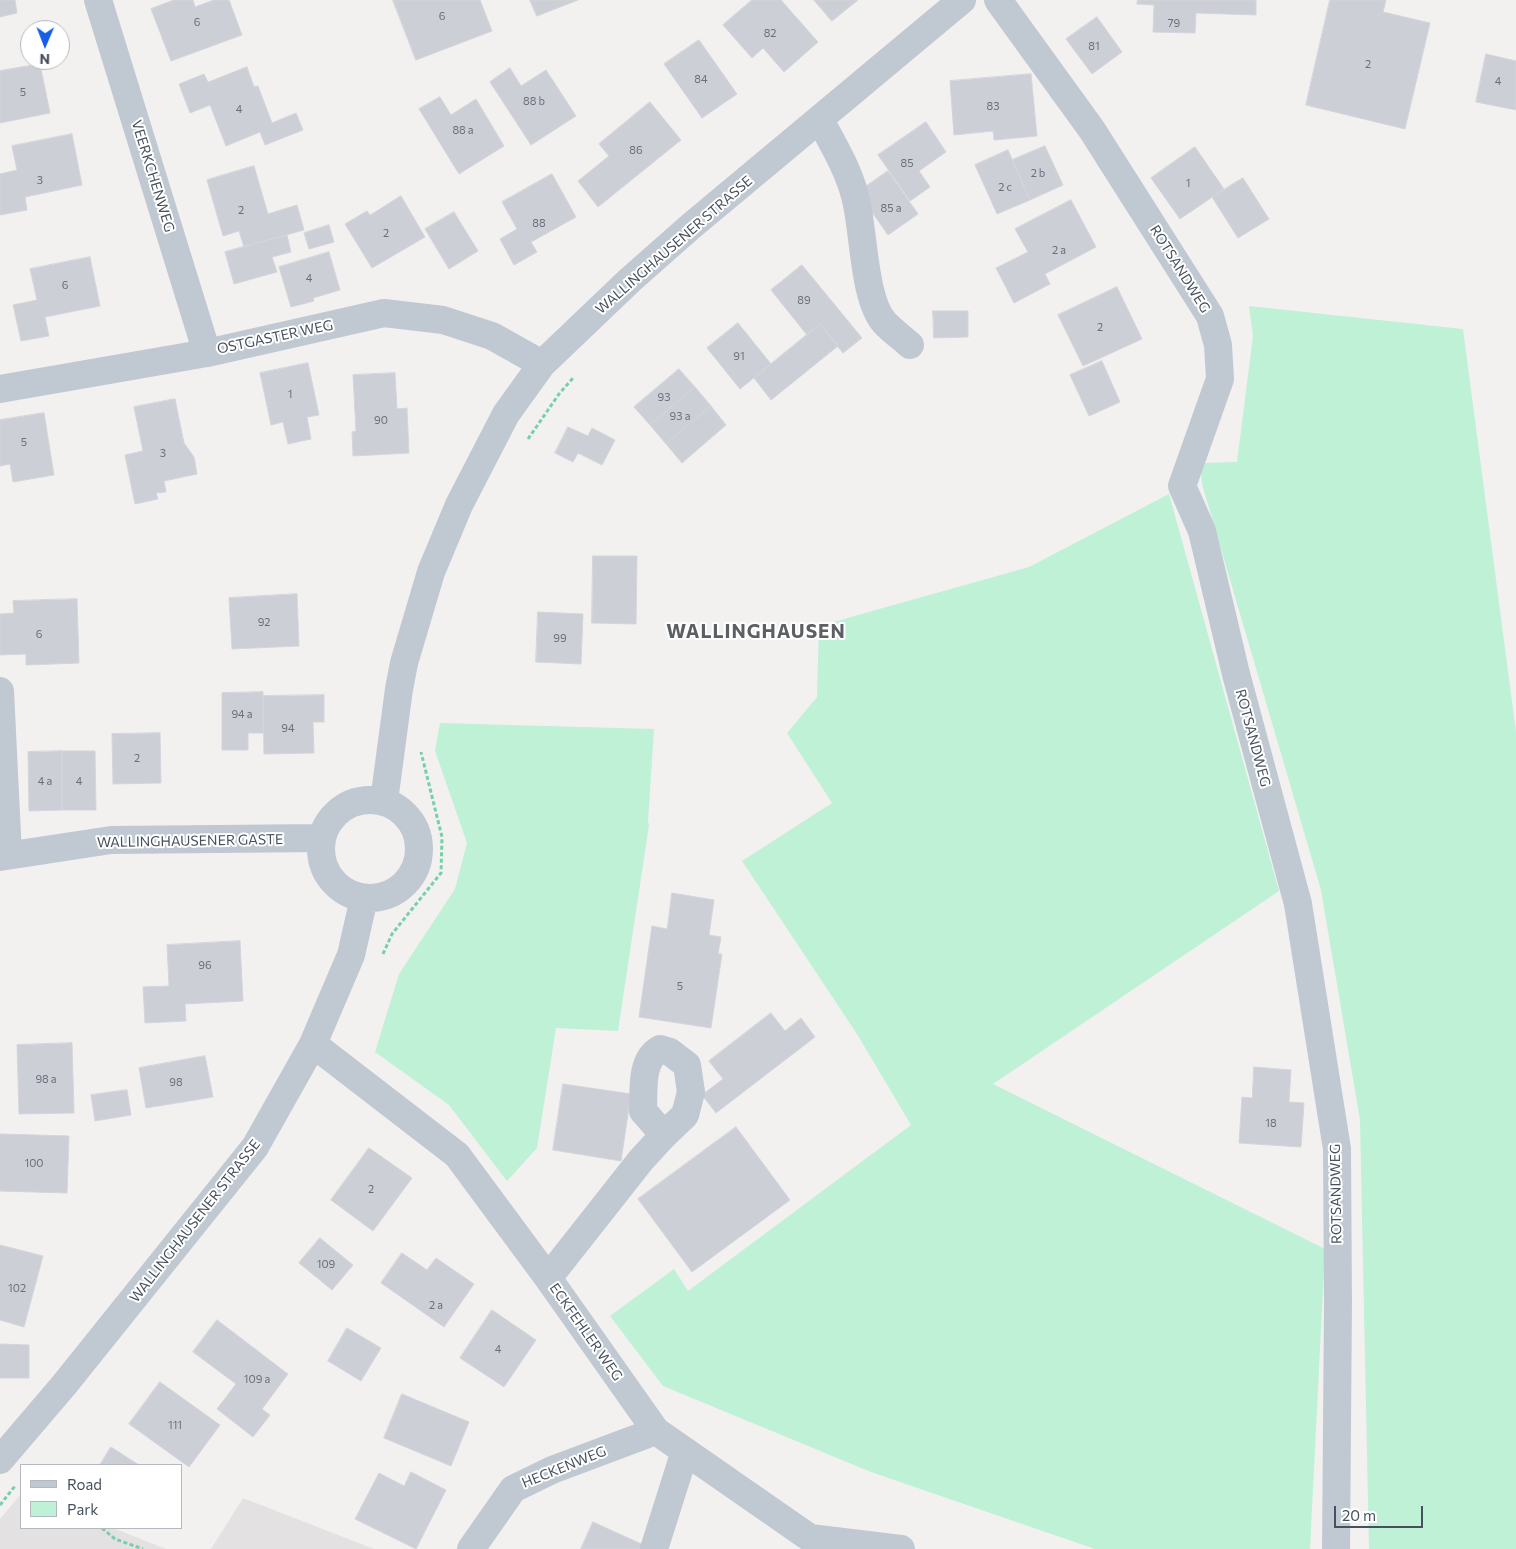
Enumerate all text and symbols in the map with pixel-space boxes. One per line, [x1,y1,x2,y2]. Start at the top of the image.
house number: 6 [439,9,445,23]
house number: 6 [194,15,200,29]
house number: 79 [1168,16,1180,30]
north arrow [20,20,70,70]
house number: 82 [764,26,776,40]
house number: 81 [1088,39,1100,53]
text: N [39,51,50,68]
house number: 2 [1365,57,1371,71]
house number: 84 [694,72,708,86]
house number: 4 [1495,74,1501,88]
house number: 5 [20,85,26,99]
house number: 88 b [523,94,545,108]
house number: 83 [987,99,999,113]
house number: 4 [236,102,242,116]
street label: VEERKCHENWEG [128,118,178,234]
house number: 88 a [452,123,474,137]
house number: 86 [629,143,643,157]
house number: 85 [901,156,913,170]
house number: 2 b [1031,166,1045,180]
street label: WALLINGHAUSENER STRASSE [592,172,756,318]
house number: 3 [37,173,43,187]
house number: 1 [1186,176,1190,190]
house number: 2 c [998,180,1012,194]
house number: 85 a [881,201,901,215]
house number: 2 [238,203,244,217]
house number: 88 [532,216,546,230]
street label: ROTSANDWEG [1146,222,1214,316]
house number: 2 [383,226,389,240]
house number: 2 a [1052,243,1066,257]
house number: 4 [306,271,312,285]
house number: 6 [62,278,68,292]
house number: 89 [797,293,811,307]
street label: OSTGASTER WEG [215,317,335,357]
house number: 2 [1097,320,1103,334]
house number: 91 [733,349,745,363]
house number: 1 [288,387,292,401]
house number: 93 [658,390,670,404]
house number: 93 a [670,409,690,423]
house number: 90 [374,413,388,427]
house number: 5 [21,435,27,449]
house number: 3 [160,446,166,460]
house number: 92 [258,615,270,629]
district label: WALLINGHAUSEN [665,621,847,643]
house number: 6 [36,627,42,641]
house number: 99 [553,631,567,645]
street label: ROTSANDWEG [1232,687,1274,789]
house number: 94 a [231,707,253,721]
house number: 94 [281,721,295,735]
house number: 2 [134,751,140,765]
house number: 4 a [38,774,52,788]
house number: 4 [76,774,82,788]
street label: WALLINGHAUSENER GASTE [97,831,283,851]
house number: 96 [198,958,212,972]
house number: 5 [677,979,683,993]
house number: 98 a [35,1072,57,1086]
house number: 98 [169,1075,183,1089]
house number: 18 [1265,1116,1277,1130]
street label: WALLINGHAUSENER STRASSE [126,1136,264,1306]
street label: ROTSANDWEG [1327,1144,1345,1244]
house number: 100 [24,1156,44,1170]
house number: 2 [368,1182,374,1196]
house number: 109 [317,1257,335,1271]
street label: ECKFEHLER WEG [546,1280,626,1384]
house number: 102 [8,1281,26,1295]
house number: 2 a [429,1298,443,1312]
house number: 4 [495,1342,501,1356]
house number: 109 a [244,1372,270,1386]
house number: 111 [168,1418,182,1432]
street label: HECKENWEG [519,1442,609,1492]
legend [20,1464,182,1529]
text: Road [67,1475,102,1493]
scale bar [1336,1496,1425,1528]
text: Park [67,1500,98,1518]
text: 20 m [1342,1506,1376,1524]

